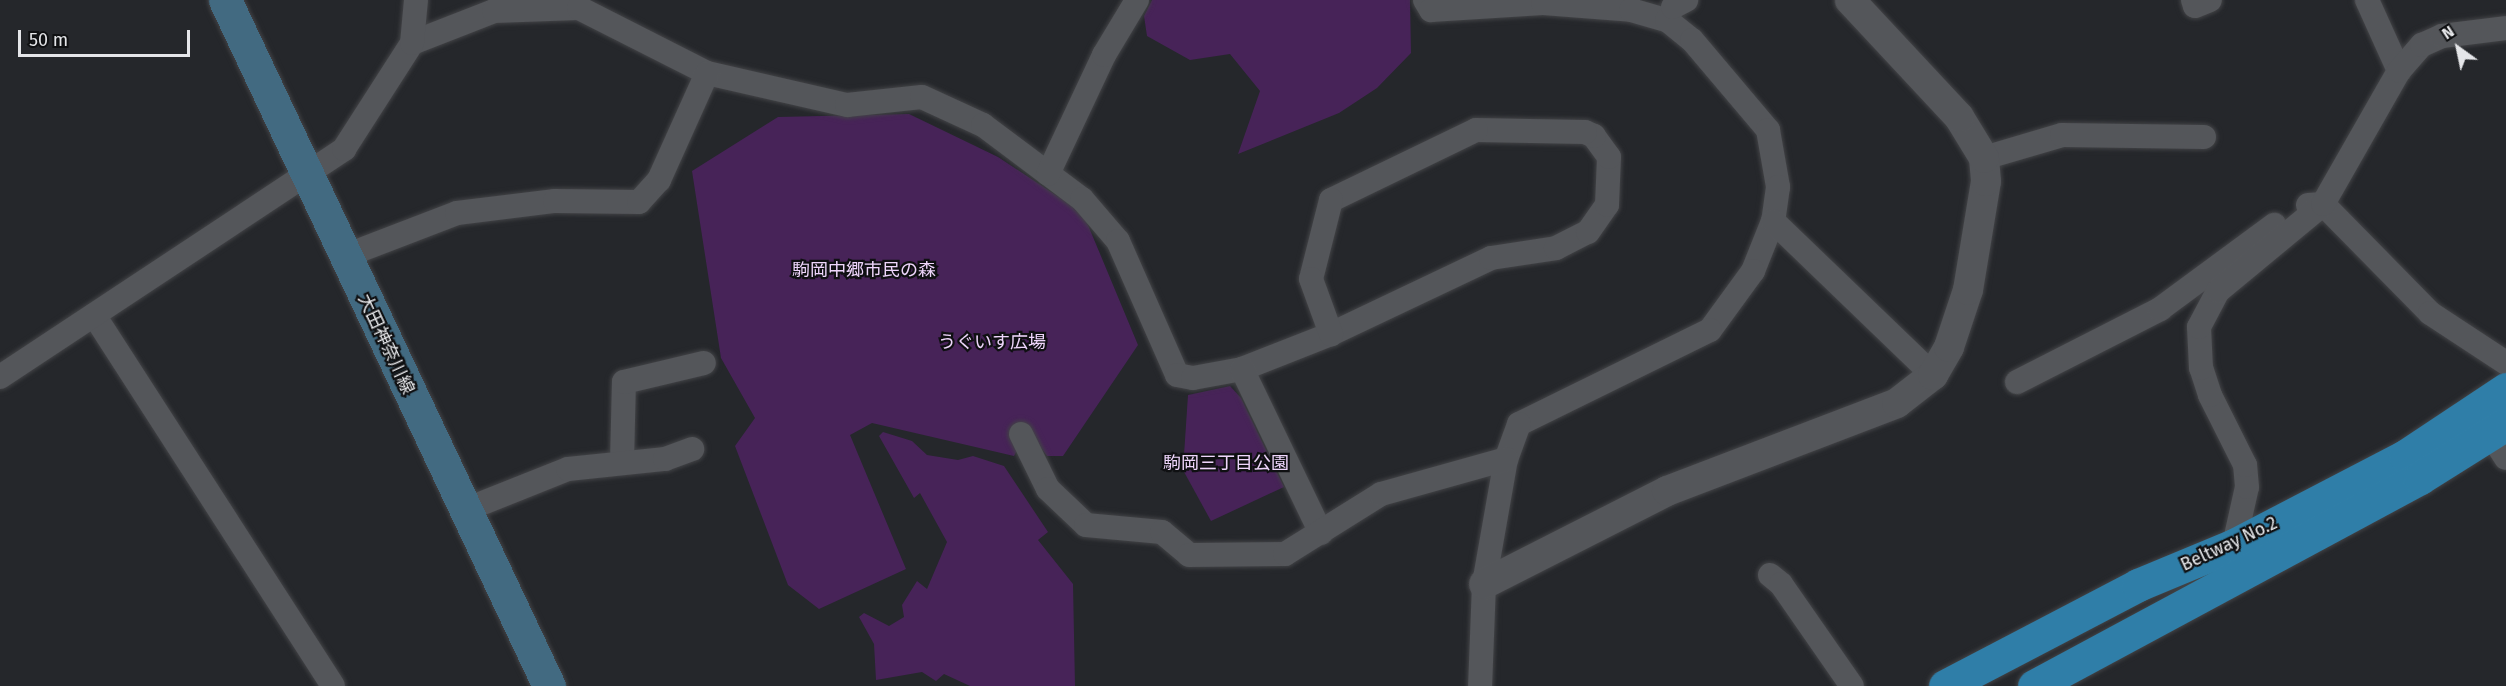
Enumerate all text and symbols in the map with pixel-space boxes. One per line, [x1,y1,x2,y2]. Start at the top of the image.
scale bar [21,18,194,56]
north arrow [2428,18,2488,78]
text: N [2438,22,2458,43]
text: 50 m [29,29,68,51]
park label: 駒岡中郷市民の森 [792,259,936,281]
street label: 大田神奈川線 [353,290,419,398]
park label: うぐいす広場 [938,331,1046,353]
park label: 駒岡三丁目公園 [1163,452,1289,474]
street label: Beltway No.2 [2177,512,2281,576]

